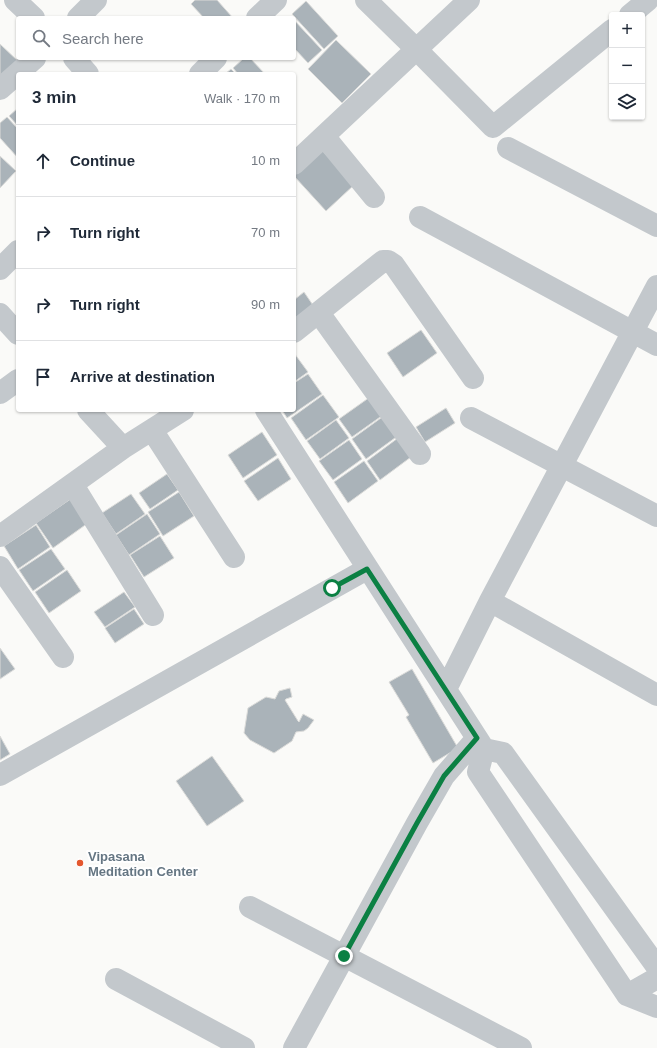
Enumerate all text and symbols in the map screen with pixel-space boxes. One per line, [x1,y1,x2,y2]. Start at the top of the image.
map controls [609,12,645,120]
button: + [609,12,645,48]
search box [16,16,296,60]
icon: search [30,27,52,49]
text: Search here [62,30,144,47]
button: − [609,48,645,84]
button: layers [609,84,645,120]
text: 3 min [32,88,76,107]
text: Walk · 170 m [204,91,280,106]
icon: ahead [32,150,54,172]
text: Continue [70,152,135,169]
text: 10 m [251,153,280,168]
icon: right [32,222,54,244]
text: Turn right [70,224,140,241]
text: 70 m [251,225,280,240]
icon: right [32,294,54,316]
text: Turn right [70,296,140,313]
text: 90 m [251,297,280,312]
icon: arrive [32,366,54,388]
text: Arrive at destination [70,368,215,385]
route start [323,579,341,597]
place label: Vipasana Meditation Center [88,849,198,879]
marker: Vipasana Meditation Center [75,858,85,868]
route end [335,947,353,965]

